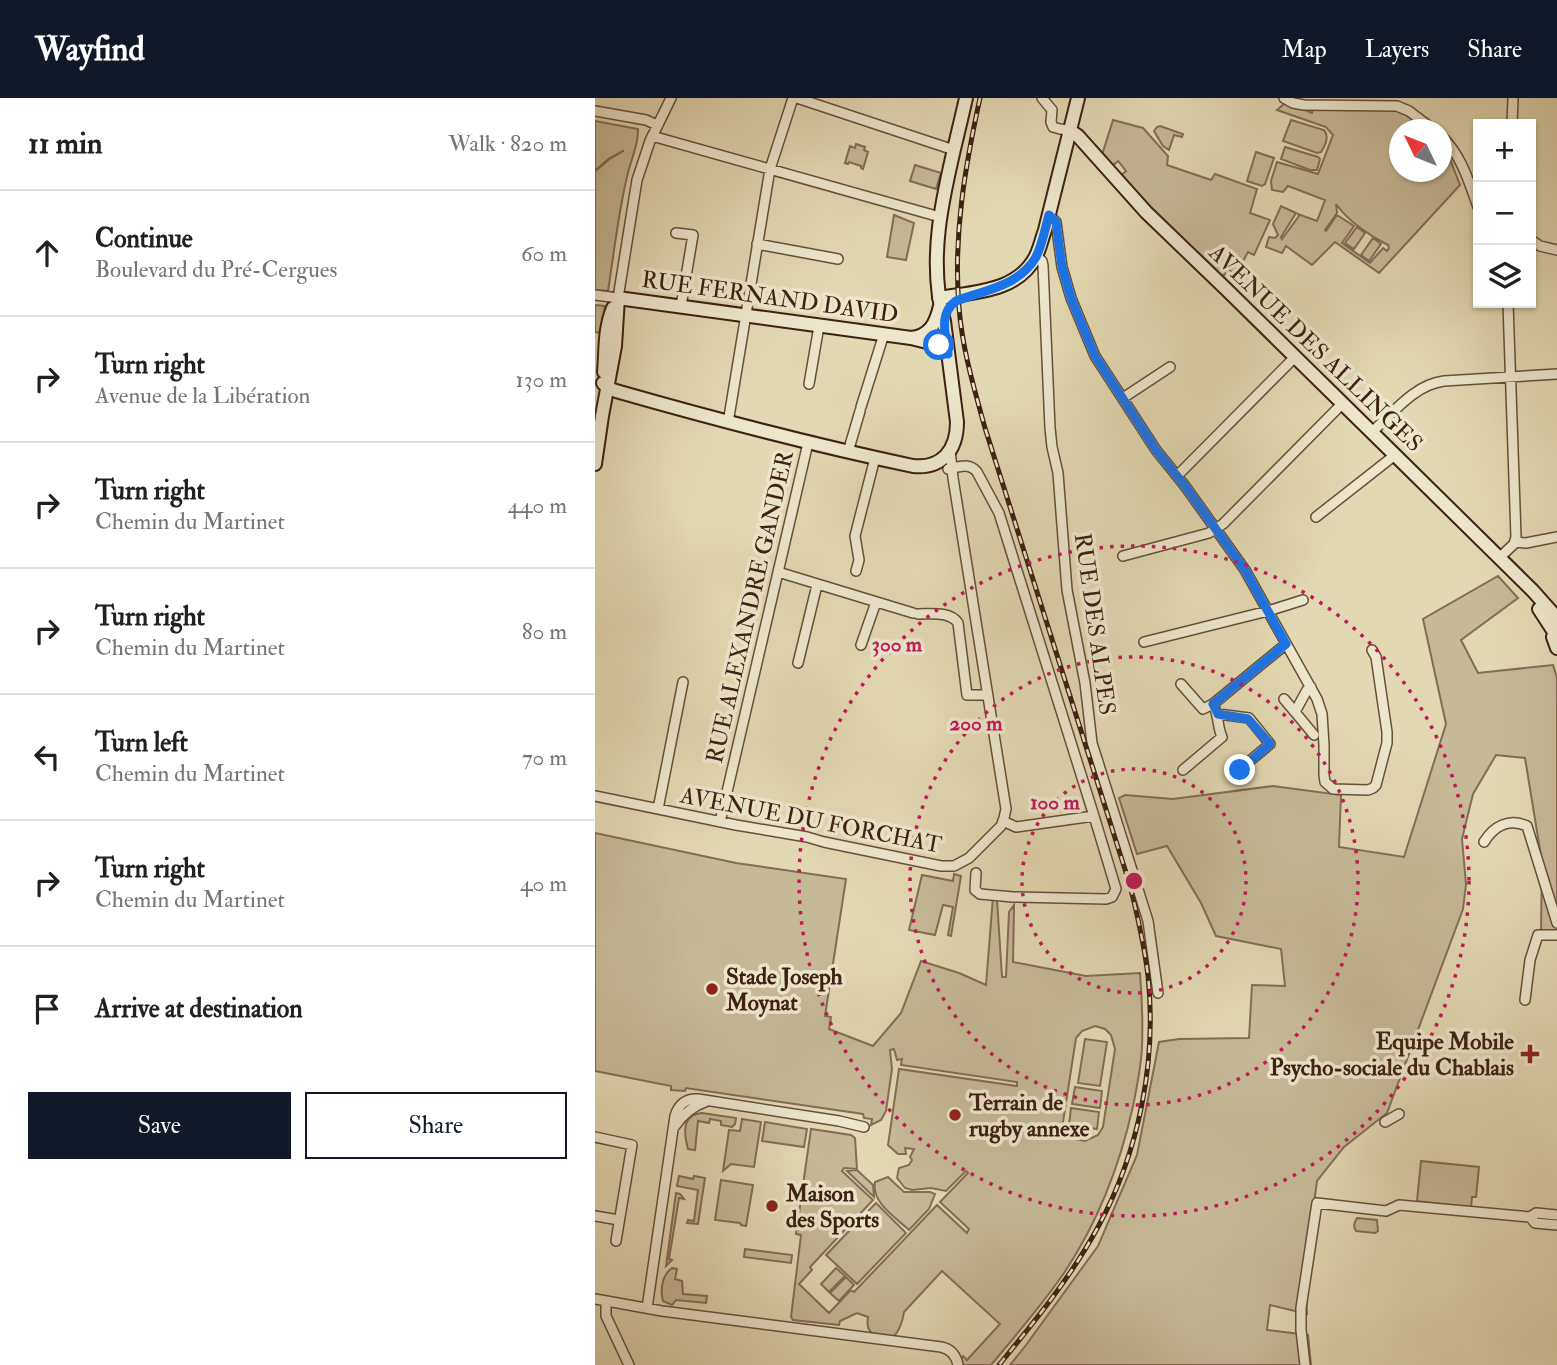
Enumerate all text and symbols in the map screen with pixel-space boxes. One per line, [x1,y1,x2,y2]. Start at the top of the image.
text: Wayfind [35,29,145,70]
text: Map [1282,34,1327,65]
text: Layers [1365,34,1429,65]
text: Share [1467,34,1522,65]
north arrow [1389,119,1452,182]
map controls [1473,119,1536,308]
button: + [1473,119,1536,182]
text: 11 min [28,125,102,162]
text: Walk · 820 m [448,129,567,158]
button: − [1473,182,1536,245]
text: Continue [95,223,193,255]
icon: ahead [28,234,66,272]
street label: AVENUE DES ALLINGES [1202,237,1429,458]
text: 60 m [521,239,567,268]
button: layers [1473,245,1536,308]
text: Boulevard du Pré-Cergues [95,255,337,284]
street label: RUE FERNAND DAVID [640,265,900,329]
route start [923,329,954,360]
text: Turn right [95,349,205,381]
icon: right [28,360,66,398]
text: 130 m [515,365,567,394]
text: Avenue de la Libération [95,381,310,410]
street label: RUE ALEXANDRE GANDER [700,447,800,766]
text: Turn right [95,475,205,507]
icon: right [28,486,66,524]
text: 440 m [508,491,567,520]
text: Chemin du Martinet [95,507,285,536]
street label: RUE DES ALPES [1068,531,1122,717]
text: Turn right [95,601,205,633]
icon: right [28,612,66,650]
text: 80 m [522,617,567,646]
text: 300 m [872,631,923,658]
text: Chemin du Martinet [95,633,285,662]
text: 200 m [950,710,1003,737]
text: Turn left [95,727,188,759]
icon: left [28,738,66,776]
text: 70 m [522,743,567,772]
route end [1224,754,1255,785]
text: Chemin du Martinet [95,759,285,788]
street label: AVENUE DU FORCHAT [677,780,944,860]
text: 100 m [1030,789,1081,816]
text: Turn right [95,853,205,885]
icon: right [28,864,66,902]
text: 40 m [520,869,567,898]
centre of rings [1122,869,1146,893]
text: Chemin du Martinet [95,885,285,914]
place label: Stade Joseph Moynat [725,962,842,1018]
marker: Stade Joseph Moynat [704,981,720,997]
icon: arrive [28,990,66,1028]
text: Arrive at destination [95,993,303,1025]
place label: Equipe Mobile Psycho-sociale du Chablais [1270,1027,1514,1083]
marker: Equipe Mobile Psycho-sociale du Chablais [1520,1044,1540,1064]
place label: Terrain de rugby annexe [968,1088,1090,1144]
button: Save [28,1092,291,1159]
button: Share [305,1092,567,1159]
marker: Terrain de rugby annexe [947,1107,963,1123]
place label: Maison des Sports [785,1179,879,1235]
marker: Maison des Sports [764,1198,780,1214]

